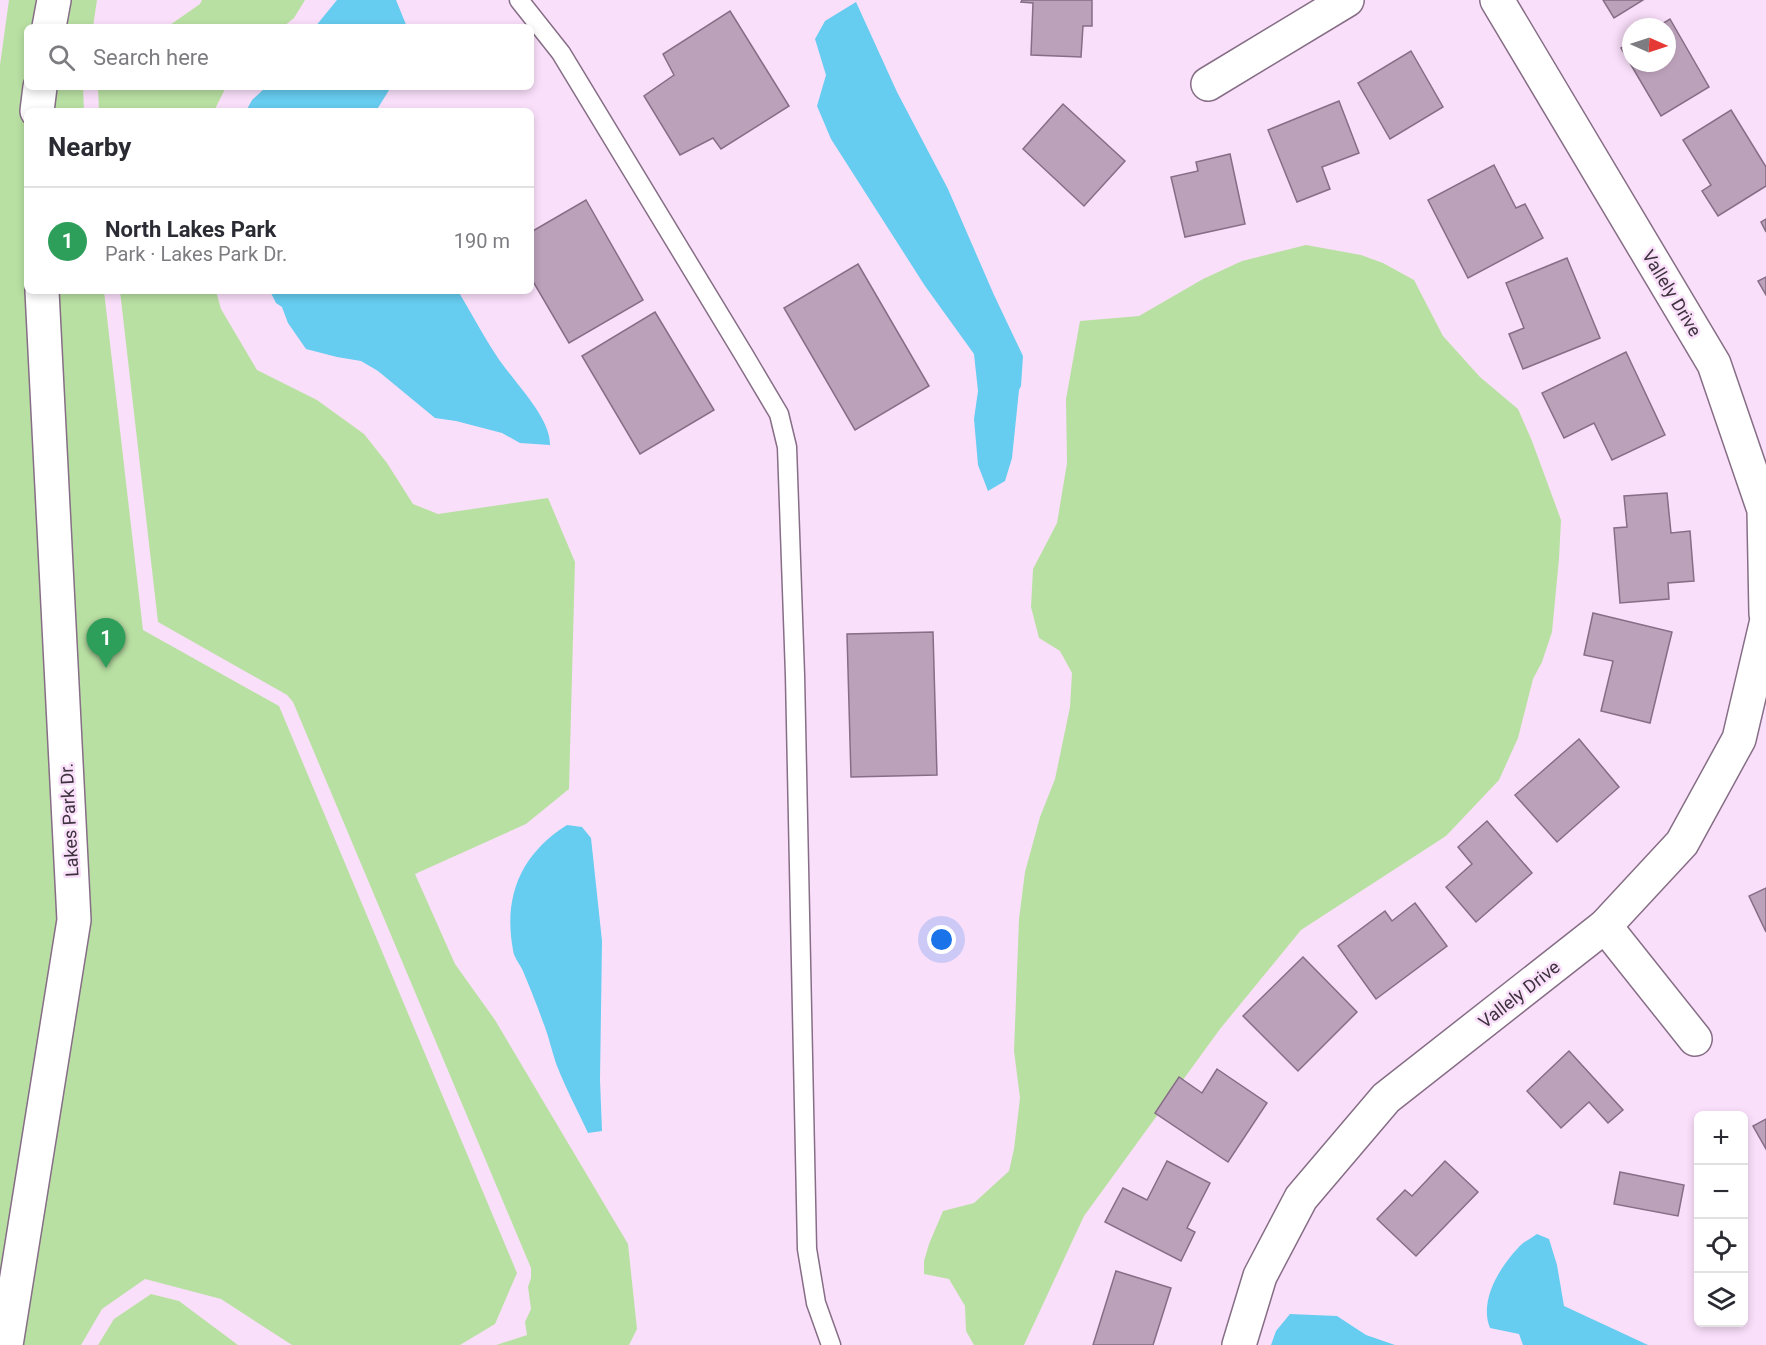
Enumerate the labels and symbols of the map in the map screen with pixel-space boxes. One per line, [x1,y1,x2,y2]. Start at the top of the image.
north arrow [1622,18,1676,72]
street label: Vallely Drive [1638,246,1706,340]
pin: 1 [86,618,126,668]
street label: Lakes Park Dr. [56,763,82,877]
your location [927,925,956,954]
street label: Vallely Drive [1474,956,1564,1032]

